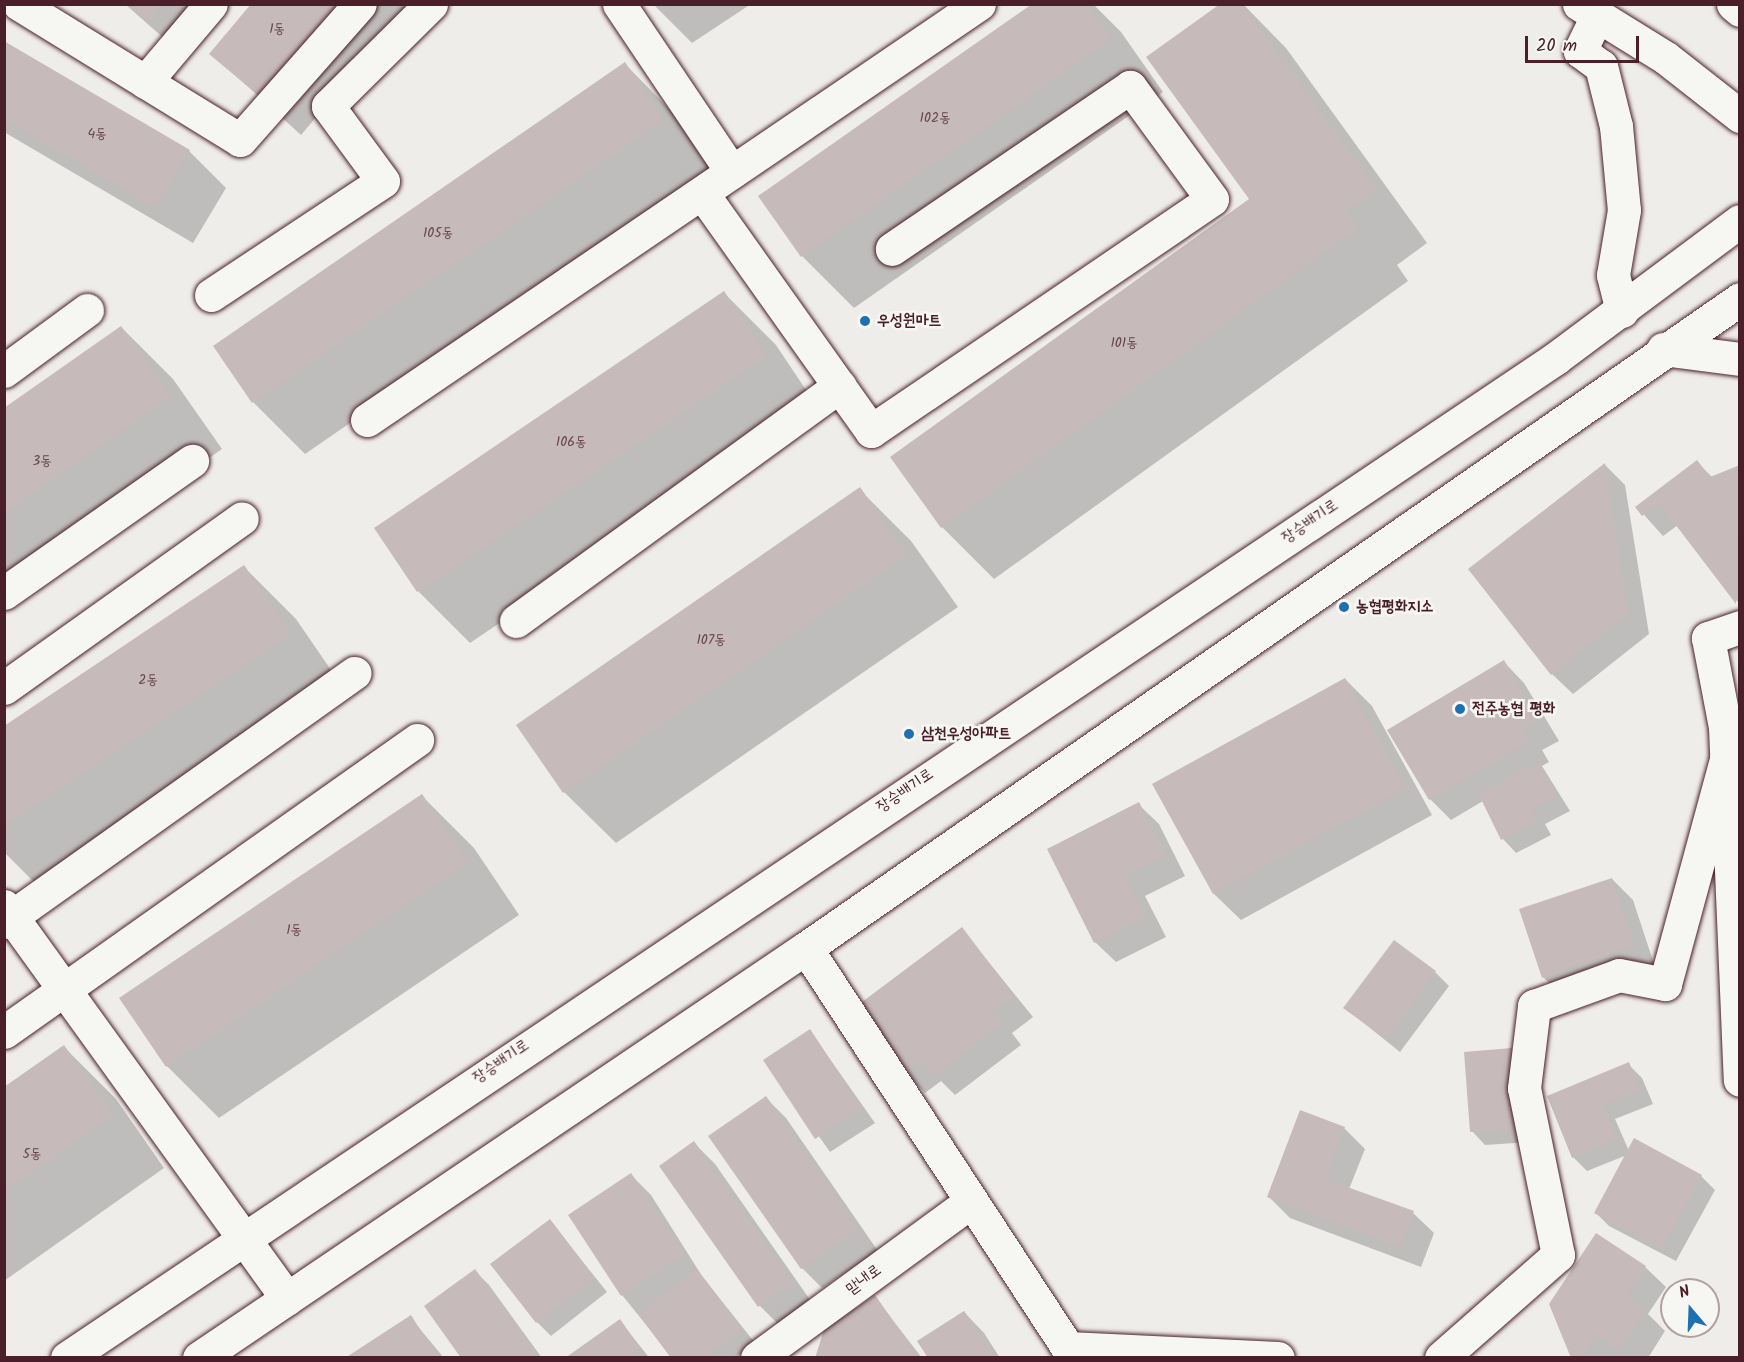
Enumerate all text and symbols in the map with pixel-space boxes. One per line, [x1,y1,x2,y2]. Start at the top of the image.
house number: 1동 [269,21,285,37]
scale bar [1528,24,1642,62]
text: 20 m [1536,32,1577,61]
house number: 102동 [920,110,950,126]
house number: 4동 [88,126,106,142]
house number: 105동 [423,225,453,241]
place label: 우성원마트 [877,311,941,331]
marker: 우성원마트 [858,314,872,328]
house number: 101동 [1110,335,1138,351]
house number: 106동 [556,434,586,450]
house number: 3동 [32,453,52,469]
street label: 장승배기로 [1278,496,1342,548]
place label: 농협평화지소 [1356,597,1433,617]
marker: 농협평화지소 [1337,600,1351,614]
house number: 107동 [696,632,726,648]
house number: 2동 [138,672,158,688]
place label: 전주농협 평화 [1472,699,1555,719]
marker: 전주농협 평화 [1453,702,1467,716]
place label: 삼천우성아파트 [921,724,1011,744]
marker: 삼천우성아파트 [902,727,916,741]
street label: 장승배기로 [873,765,937,817]
house number: 1동 [286,922,302,938]
street label: 장승배기로 [469,1036,533,1088]
house number: 5동 [23,1146,41,1162]
street label: 맏내로 [843,1261,885,1299]
north arrow [1660,1278,1720,1338]
text: N [1676,1279,1693,1306]

